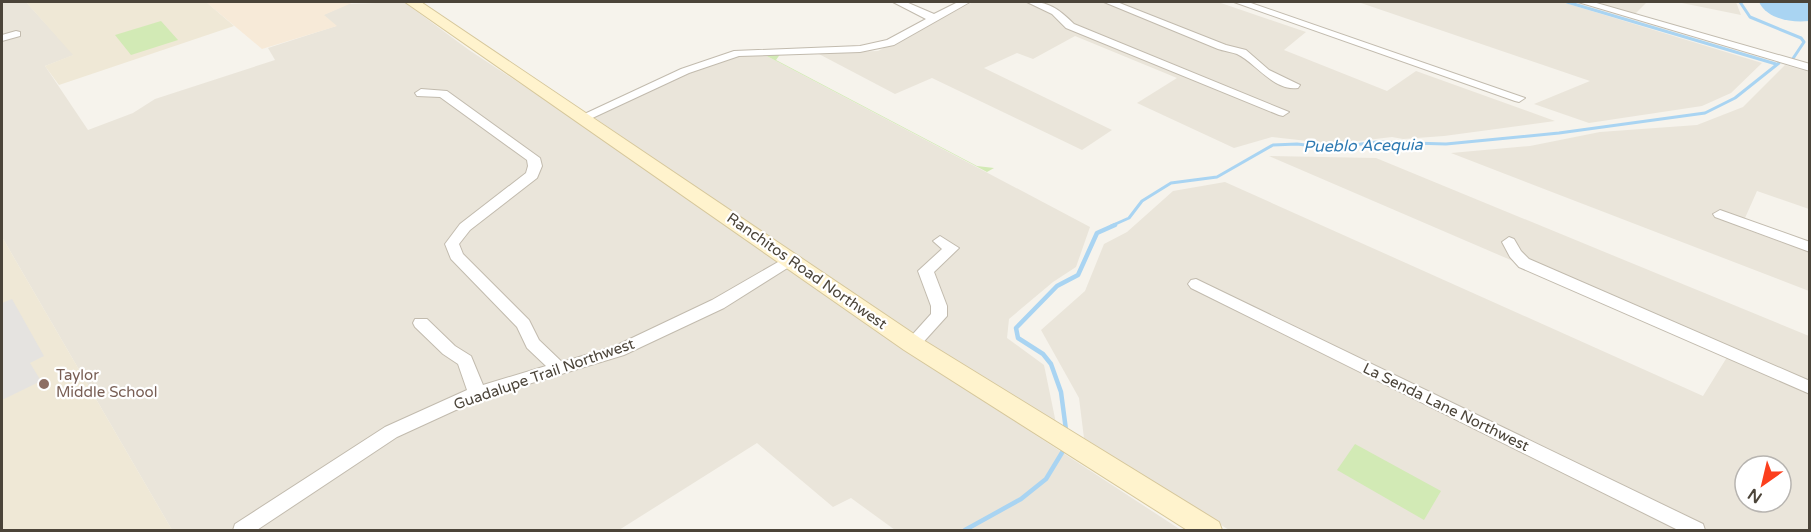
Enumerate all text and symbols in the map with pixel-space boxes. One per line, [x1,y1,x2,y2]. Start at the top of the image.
water label: Pueblo Acequia [1303,135,1424,157]
street label: Ranchitos Road Northwest [724,209,891,333]
street label: Guadalupe Trail Northwest [451,334,637,413]
street label: La Senda Lane Northwest [1360,359,1532,455]
place label: Taylor Middle School [56,366,157,401]
marker: Taylor Middle School [37,377,51,391]
north arrow [1733,454,1793,514]
text: N [1744,484,1766,507]

